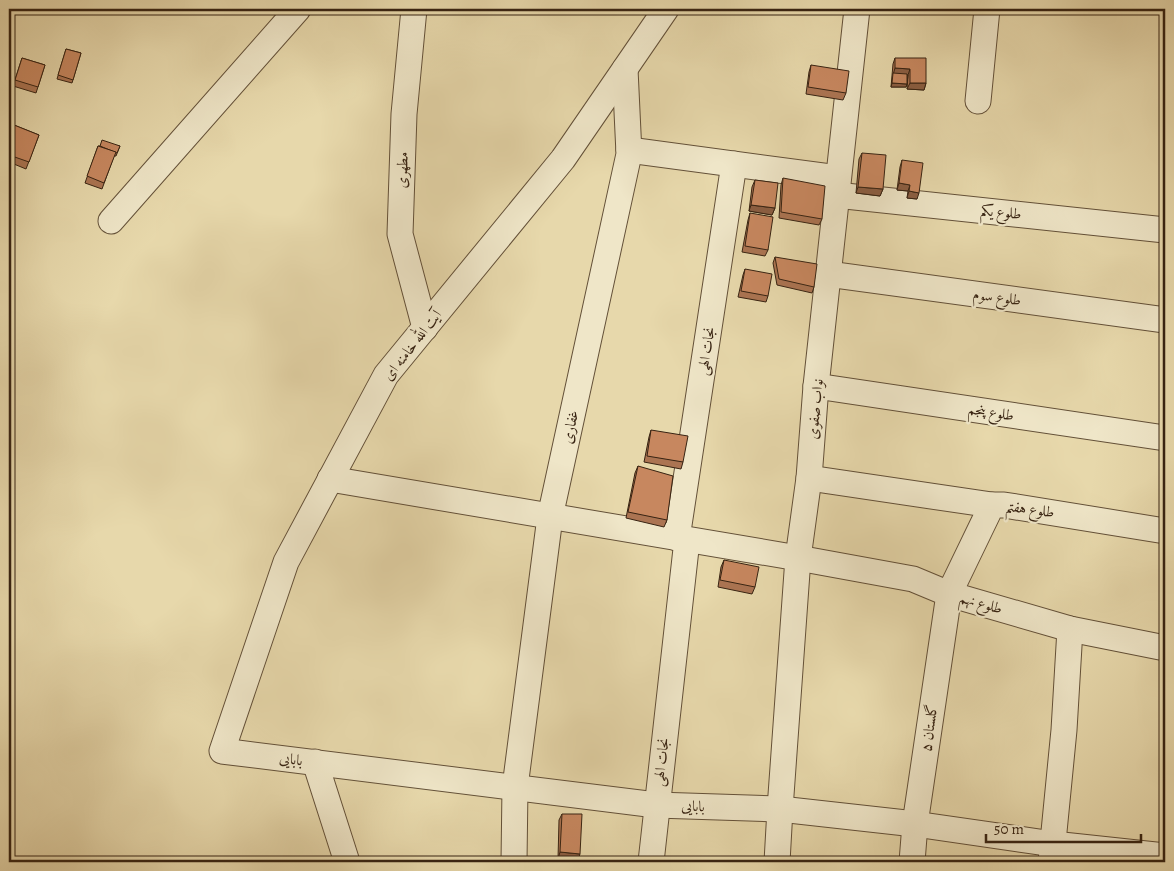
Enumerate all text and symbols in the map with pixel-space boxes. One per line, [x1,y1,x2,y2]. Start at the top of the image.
street label: مطهری [391,151,413,189]
street label: طلوع یکم [979,200,1023,228]
street label: طلوع سوم [971,284,1022,313]
street label: آیت الله خامنه ای [376,303,447,385]
street label: نجات الهی [692,325,721,377]
street label: نواب صفوی [802,378,828,440]
street label: طلوع پنجم [966,399,1015,429]
street label: غفاری [557,408,583,446]
street label: طلوع هفتم [1004,496,1056,527]
street label: طلوع نهم [956,587,1005,623]
street label: گلستان ۵ [916,703,942,753]
street label: نجات الهی [648,736,675,788]
street label: بابایی [278,748,304,770]
street label: بابایی [681,796,705,816]
scale bar [986,811,1142,843]
text: 50 m [994,819,1024,839]

